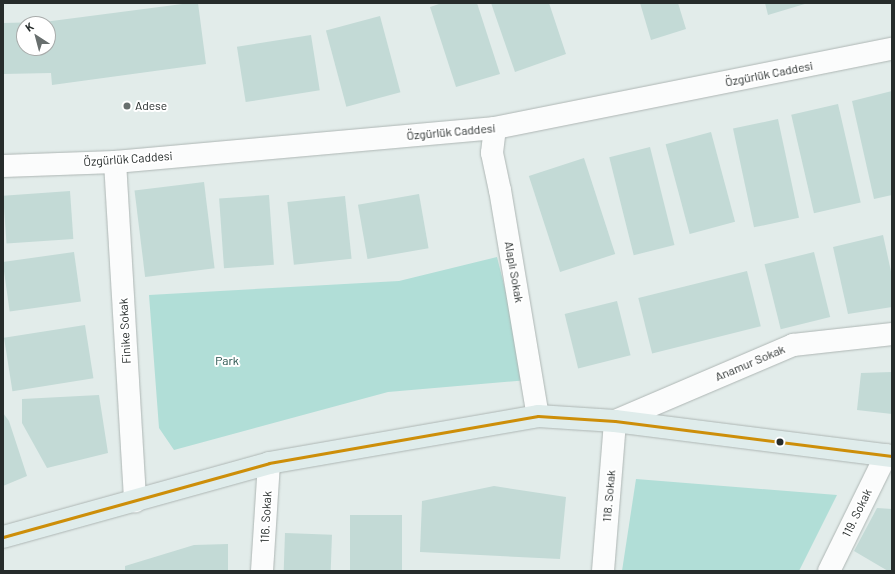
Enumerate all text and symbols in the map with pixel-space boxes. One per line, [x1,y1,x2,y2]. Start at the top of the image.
north arrow [16,16,56,56]
text: K [23,19,36,34]
street label: Özgürlük Caddesi [724,58,814,90]
place label: Adese [135,99,167,113]
marker: Adese [122,101,132,111]
street label: Özgürlük Caddesi [406,121,496,143]
street label: Özgürlük Caddesi [83,149,173,169]
street label: Alaplı Sokak [502,240,526,304]
street label: Finike Sokak [116,298,134,364]
street label: Anamur Sokak [713,342,787,384]
park label: Park [215,354,239,368]
unlabelled marker [775,437,785,447]
street label: 118. Sokak [600,469,618,523]
street label: 119. Sokak [839,486,875,540]
street label: 116. Sokak [257,491,275,543]

